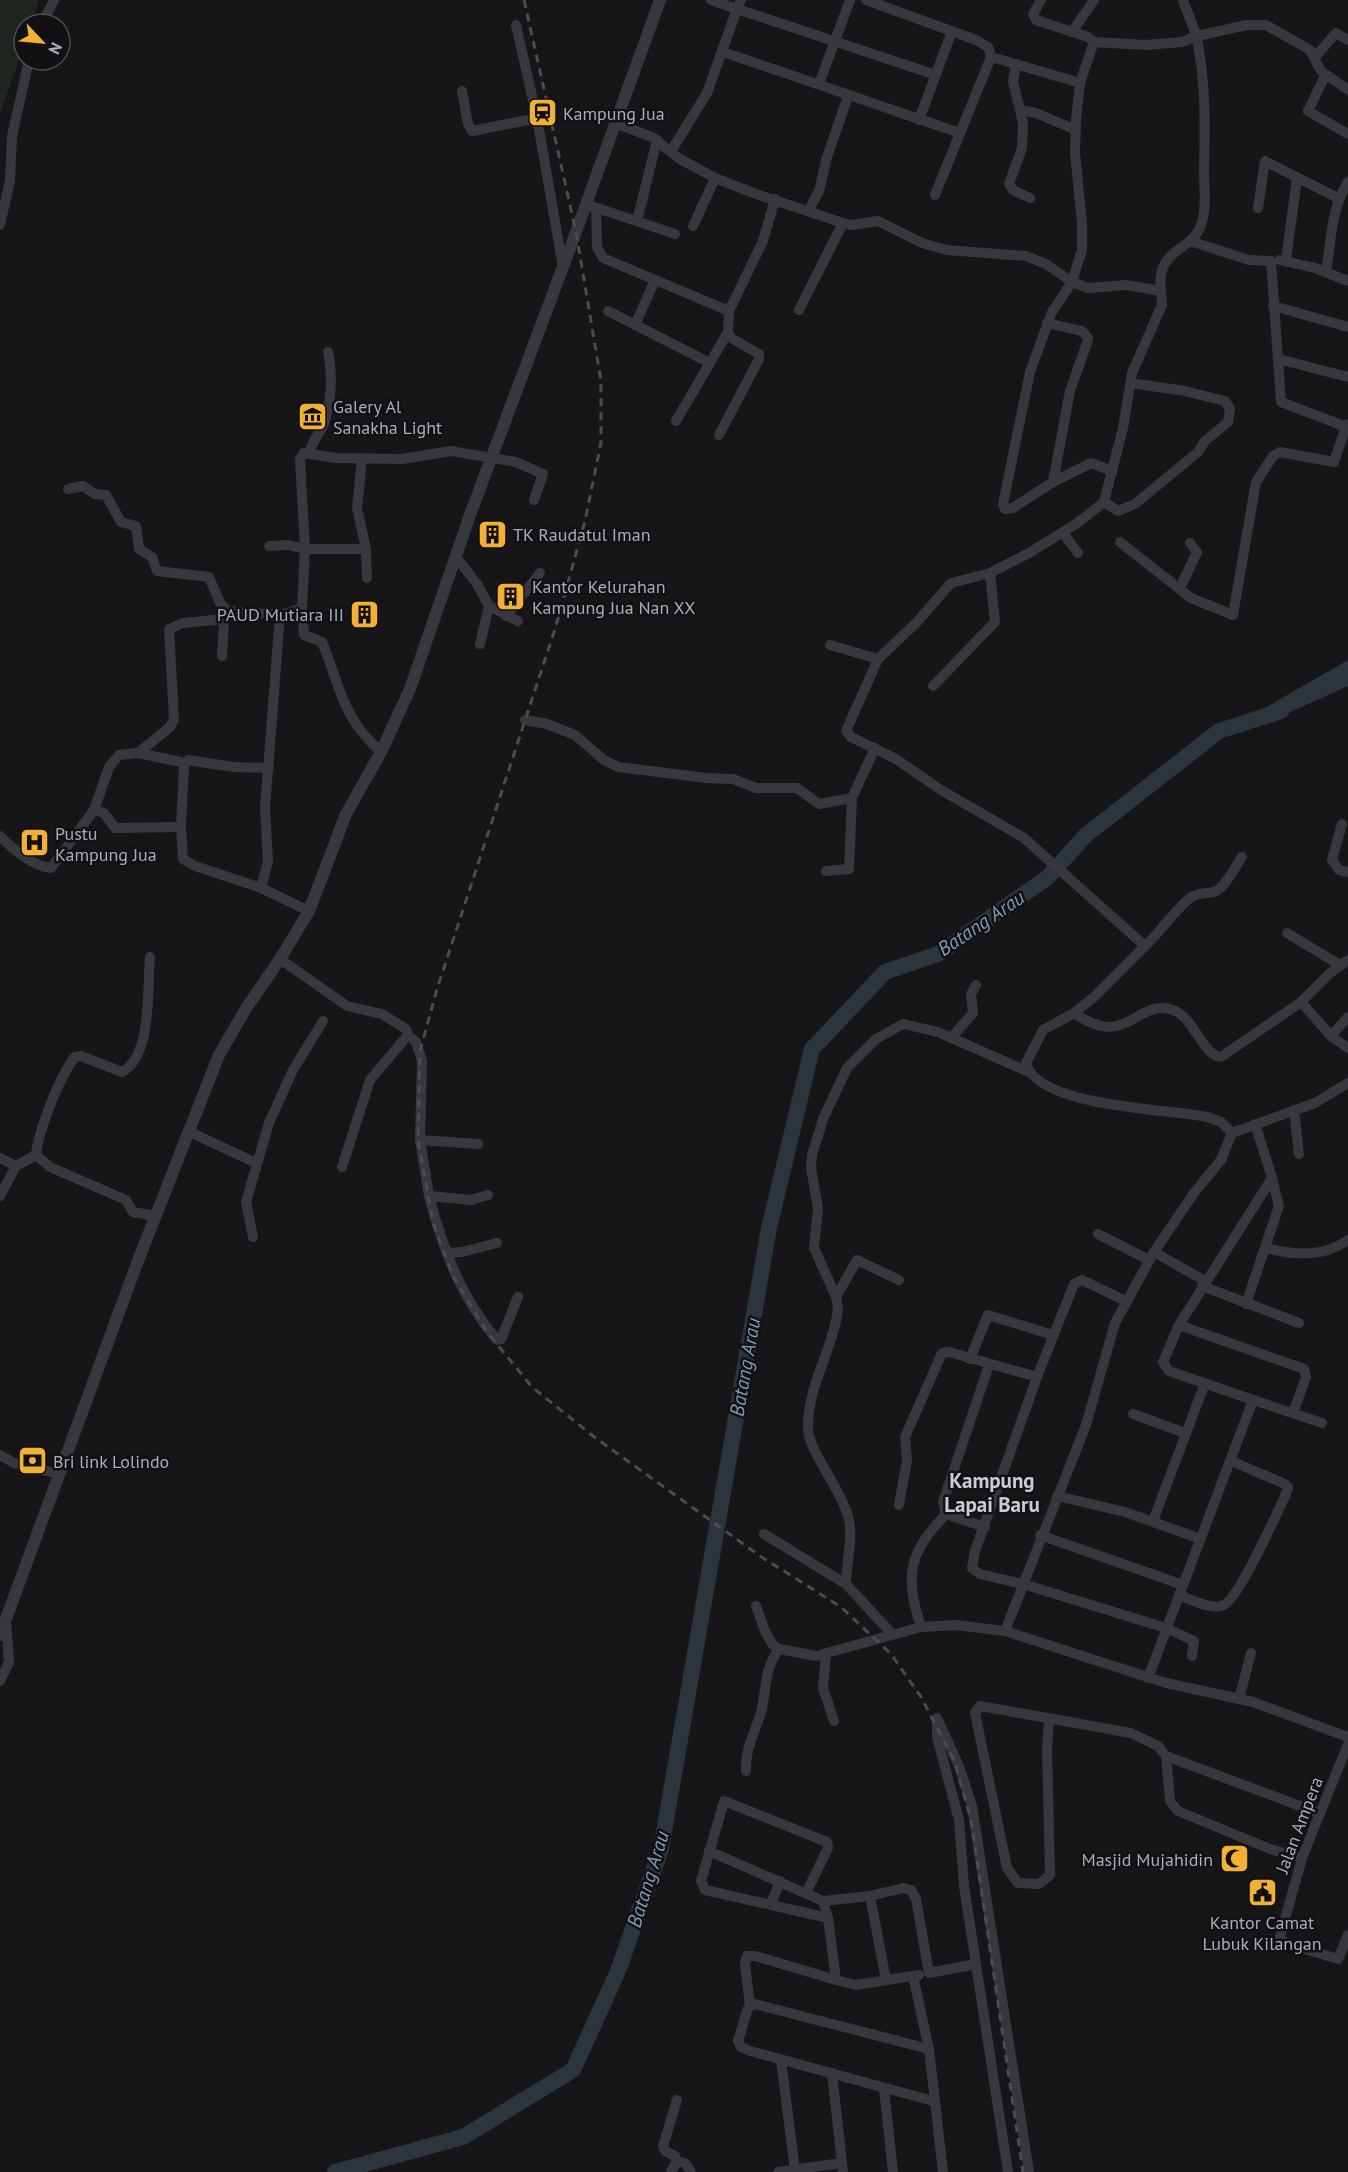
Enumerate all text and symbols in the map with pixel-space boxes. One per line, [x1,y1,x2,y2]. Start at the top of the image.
north arrow [12,12,72,72]
text: N [44,39,67,58]
station icon: Kampung Jua [526,97,558,129]
place label: Kampung Jua [563,102,665,125]
place label: Galery Al Sanakha Light [333,395,442,439]
museum icon: Galery Al Sanakha Light [296,400,328,432]
building icon: TK Raudatul Iman [476,518,508,550]
place label: TK Raudatul Iman [513,523,651,546]
place label: Kantor Kelurahan Kampung Jua Nan XX [532,575,695,619]
building icon: Kantor Kelurahan Kampung Jua Nan XX [495,580,527,612]
building icon: PAUD Mutiara III [349,598,381,630]
place label: PAUD Mutiara III [217,603,344,626]
place label: Pustu Kampung Jua [55,822,157,866]
hospital icon: Pustu Kampung Jua [18,827,50,859]
water label: Batang Arau [932,884,1030,962]
water label: Batang Arau [724,1316,766,1418]
bank icon: Bri link Lolindo [16,1445,48,1477]
place label: Bri link Lolindo [53,1450,169,1473]
district label: Kampung Lapai Baru [944,1467,1040,1518]
street label: Jalan Ampera [1270,1773,1328,1877]
water label: Batang Arau [621,1828,675,1930]
mosque icon: Masjid Mujahidin [1218,1843,1250,1875]
place label: Masjid Mujahidin [1081,1848,1213,1871]
public building icon: Kantor Camat Lubuk Kilangan [1246,1877,1278,1909]
place label: Kantor Camat Lubuk Kilangan [1202,1911,1322,1955]

